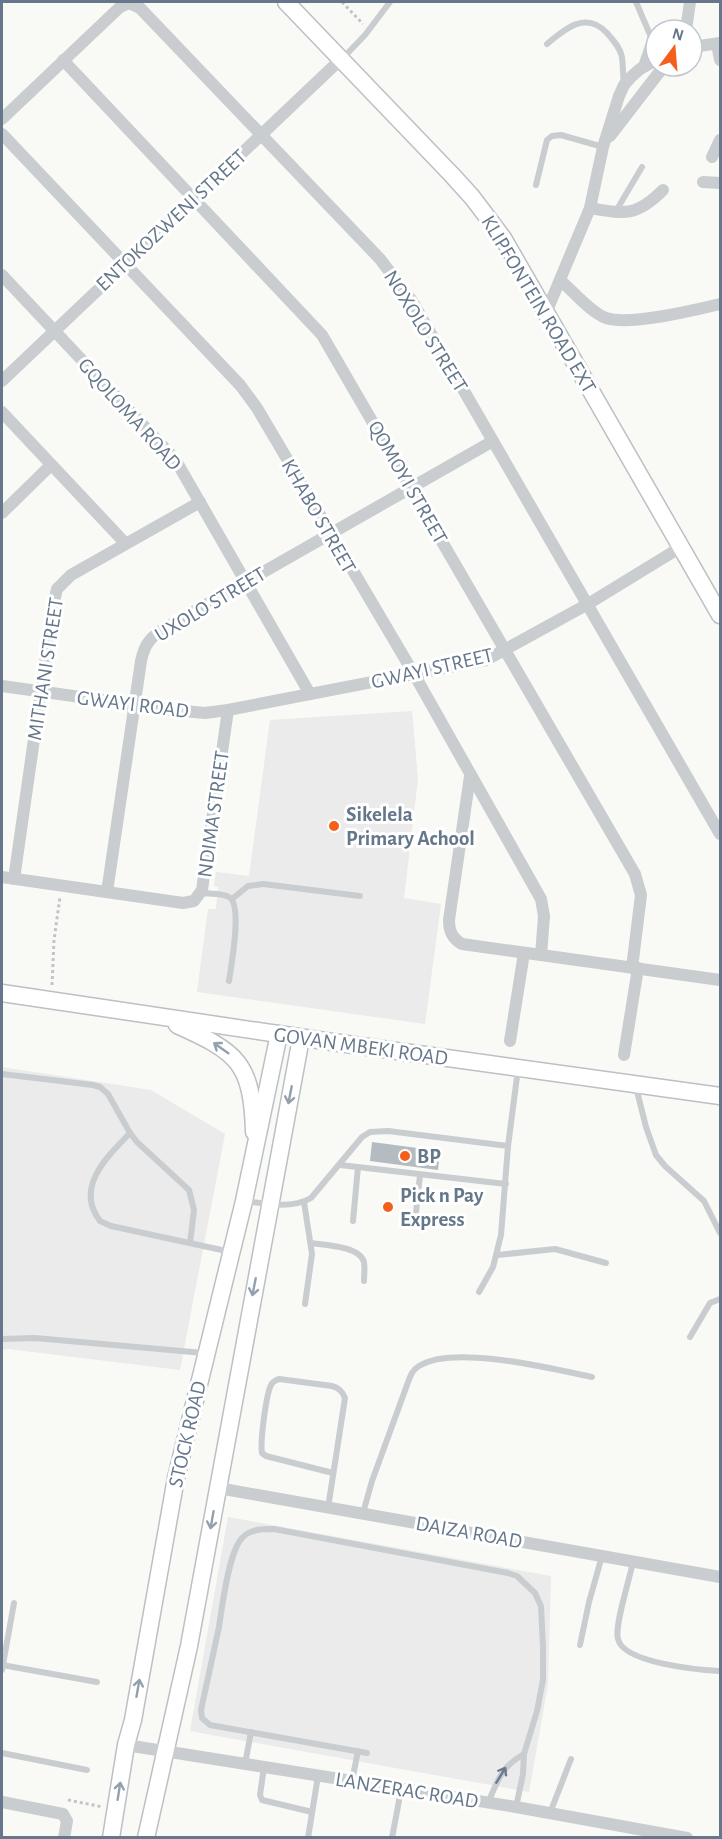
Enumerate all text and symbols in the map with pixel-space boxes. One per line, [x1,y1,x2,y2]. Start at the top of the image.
north arrow [644,18,704,78]
text: N [670,25,685,44]
street label: ENTOKOZWENI STREET [92,146,250,295]
street label: KLIPFONTEIN ROAD EXT [477,212,600,397]
street label: NOXOLO STREET [380,267,471,396]
street label: GQOLOMA ROAD [74,354,185,475]
street label: QOMOYI STREET [364,417,451,547]
street label: KHABO STREET [277,456,360,577]
street label: UXOLO STREET [151,563,269,646]
street label: MITHANI STREET [24,596,67,742]
street label: GWAYI STREET [369,644,495,693]
street label: GWAYI ROAD [76,687,190,722]
street label: NDIMA STREET [194,749,233,879]
place label: Sikelela Primary Achool [346,804,475,849]
marker: Sikelela Primary Achool [327,819,341,833]
street label: GOVAN MBEKI ROAD [272,1024,449,1069]
one-way arrow [213,1041,230,1053]
one-way arrow [284,1085,295,1104]
place label: BP [417,1146,441,1167]
marker: BP [398,1149,412,1163]
place label: Pick n Pay Express [400,1185,484,1230]
marker: Pick n Pay Express [381,1200,395,1214]
one-way arrow [248,1276,259,1296]
street label: STOCK ROAD [165,1379,210,1489]
one-way arrow [206,1510,217,1529]
street label: DAIZA ROAD [414,1513,524,1552]
one-way arrow [133,1678,144,1698]
one-way arrow [496,1767,508,1784]
street label: LANZERAC ROAD [334,1769,480,1812]
one-way arrow [114,1782,125,1802]

